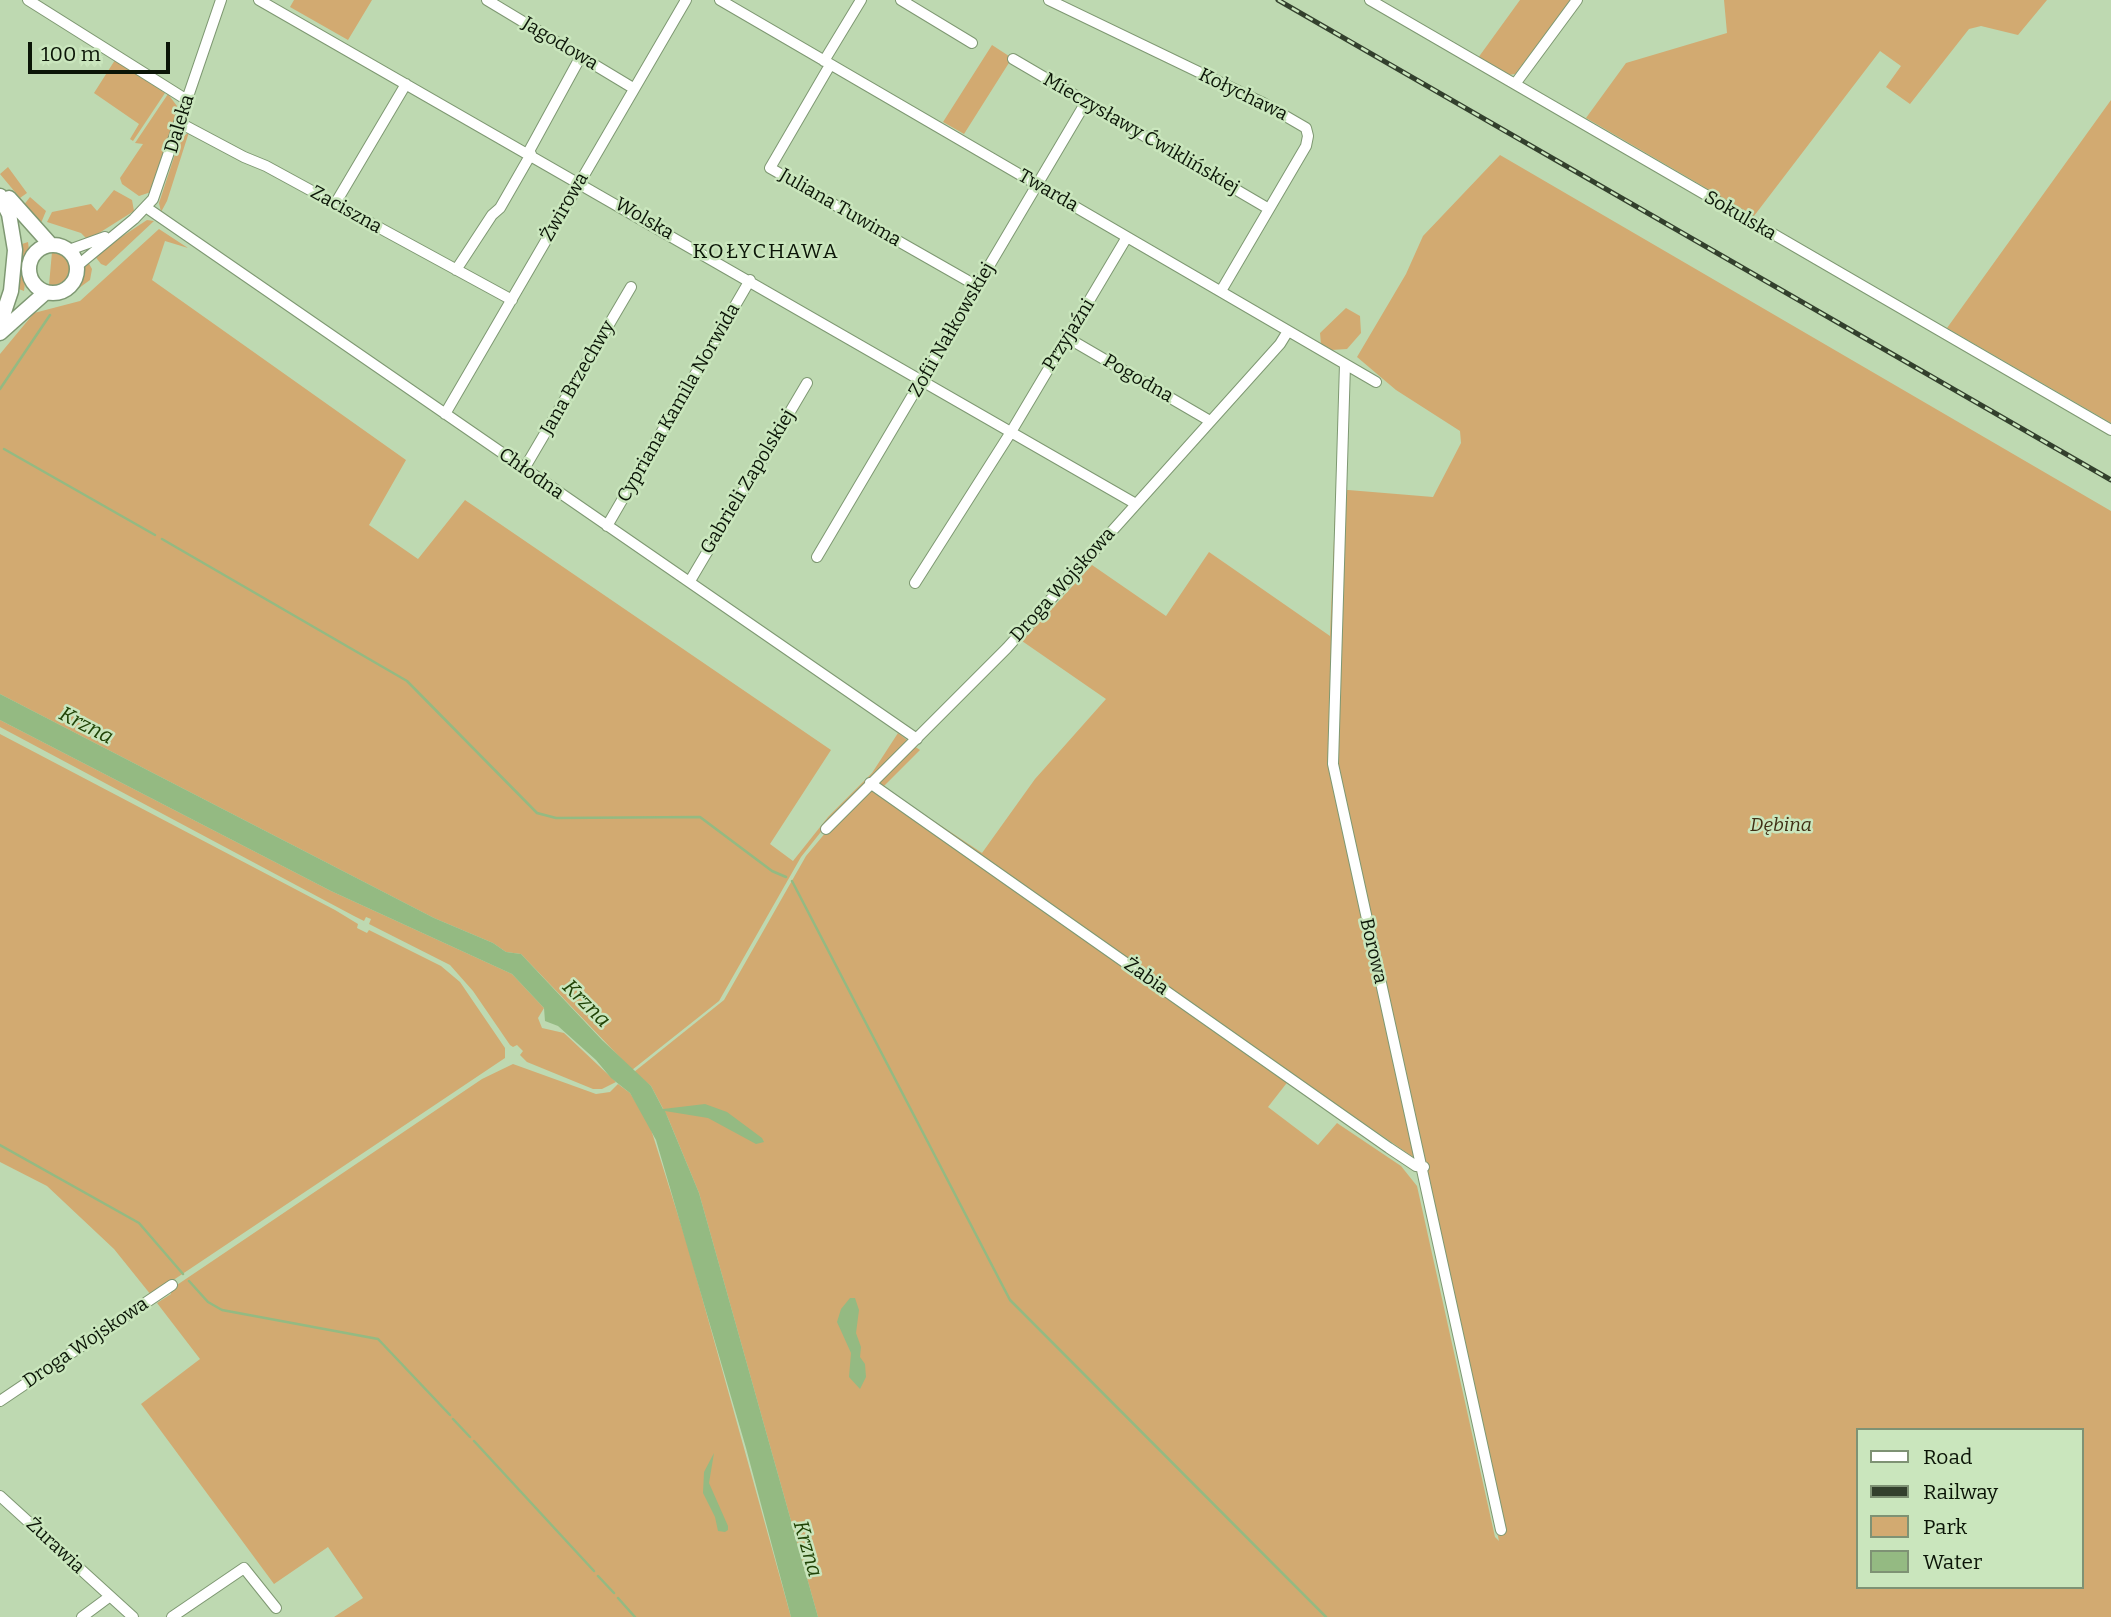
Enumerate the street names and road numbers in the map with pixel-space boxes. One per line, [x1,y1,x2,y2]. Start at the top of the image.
street label: Jagodowa [518,12,602,76]
street label: Kołychawa [1195,64,1291,126]
street label: Mieczysławy Ćwiklińskiej [1039,68,1243,200]
street label: Daleka [160,92,200,156]
street label: Juliana Tuwima [775,164,905,252]
street label: Twarda [1014,165,1082,217]
street label: Żwirowa [536,169,594,245]
street label: Zaciszna [306,181,386,239]
street label: Sokulska [1700,186,1780,246]
street label: Wolska [611,193,677,245]
street label: Zofii Nałkowskiej [904,259,1000,401]
street label: Przyjaźni [1038,295,1100,375]
street label: Cypriana Kamila Norwida [613,300,745,506]
street label: Jana Brzechwy [536,317,620,439]
street label: Pogodna [1099,350,1177,408]
street label: Gabrieli Zapolskiej [696,406,800,558]
street label: Chłodna [494,443,568,505]
street label: Droga Wojskowa [1006,523,1120,647]
street label: Borowa [1354,916,1392,986]
street label: Żabia [1119,954,1173,1000]
street label: Droga Wojskowa [19,1293,153,1393]
street label: Żurawia [21,1513,89,1579]

